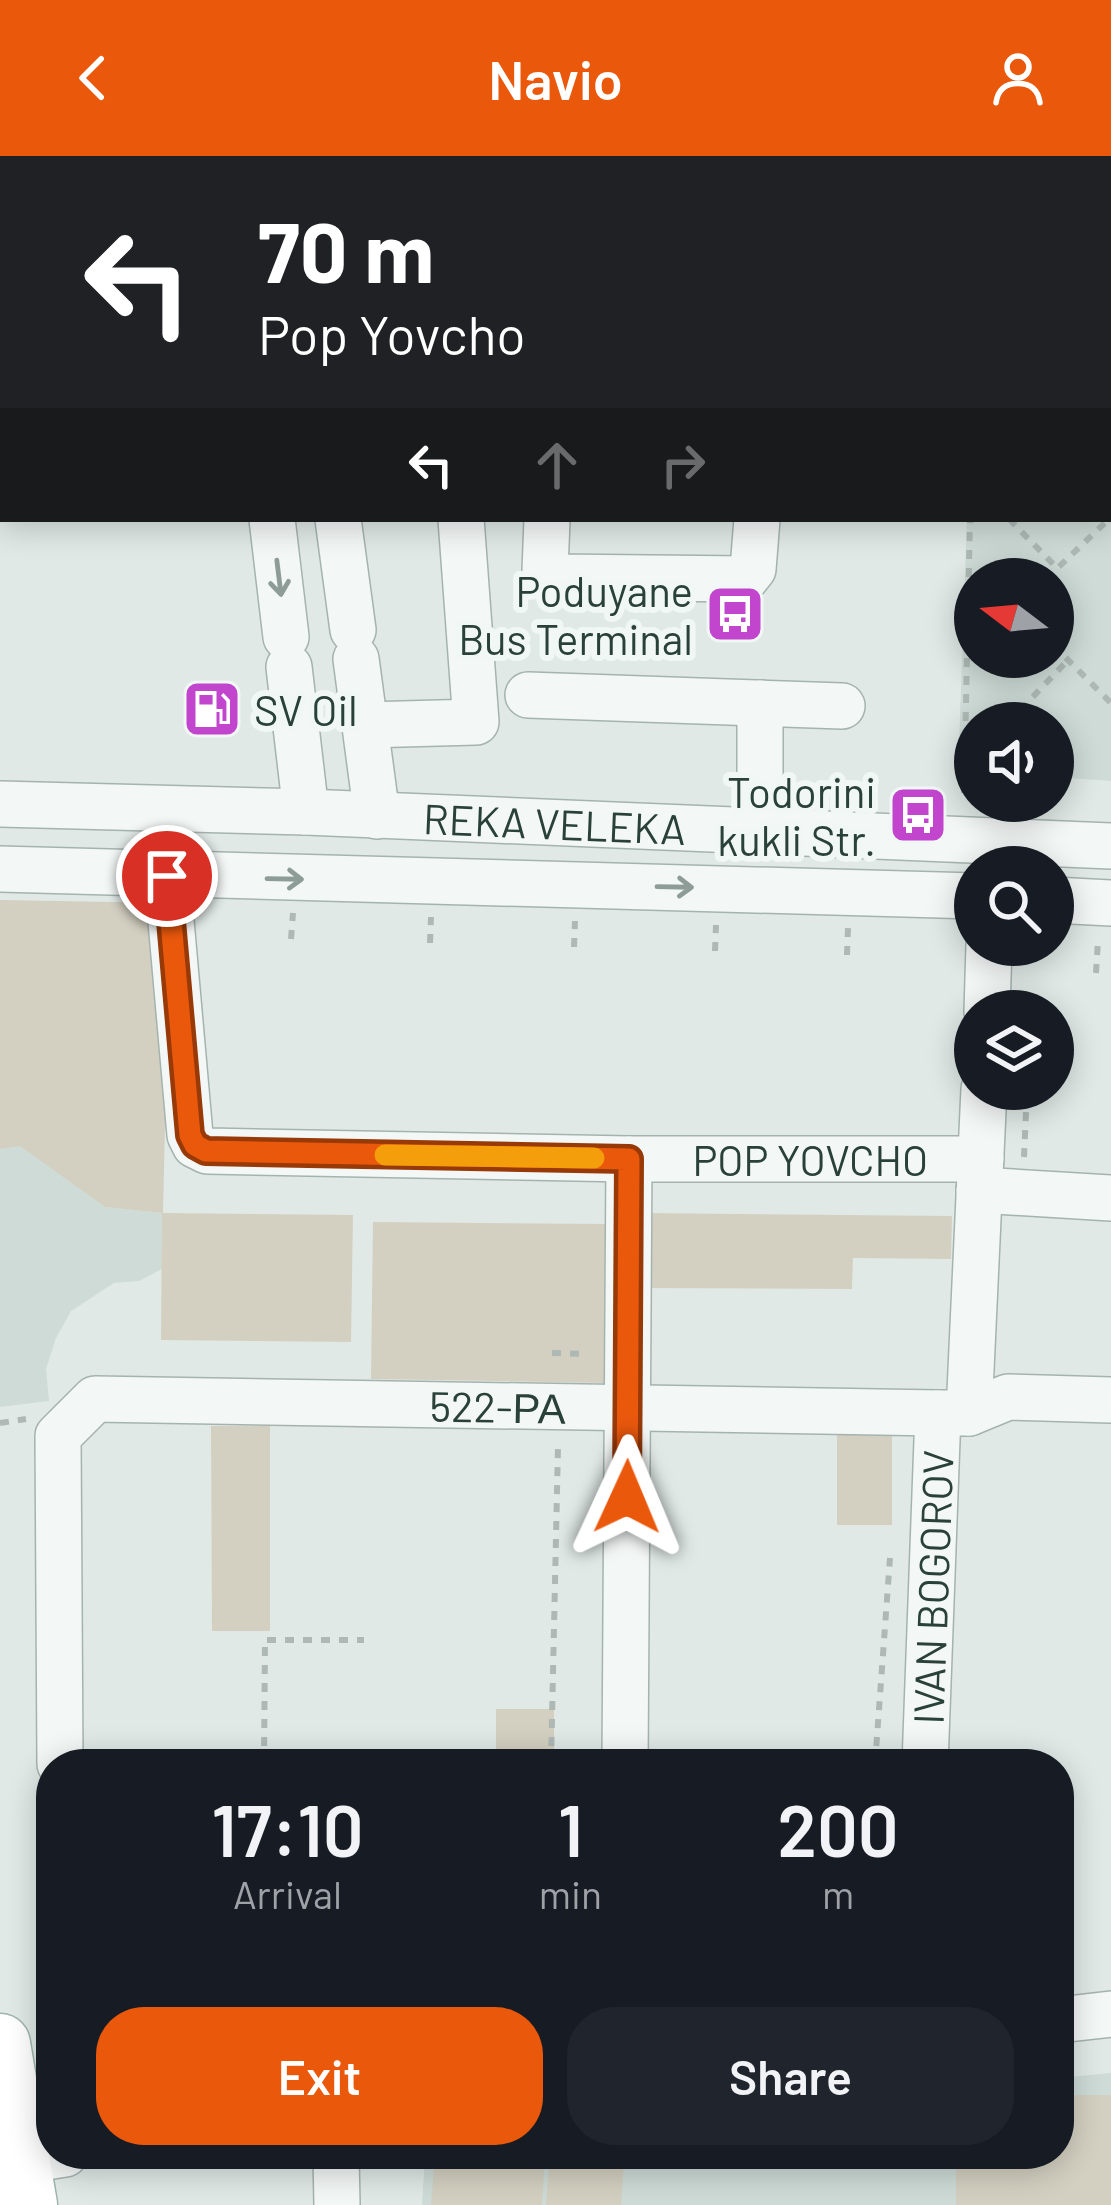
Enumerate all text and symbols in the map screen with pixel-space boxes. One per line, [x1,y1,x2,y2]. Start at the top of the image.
icon: back [60,45,126,111]
icon: person [985,45,1051,111]
text: Navio [488,46,623,111]
text: 70 m [258,199,434,300]
icon: left [60,204,216,360]
text: Pop Yovcho [258,301,526,366]
icon: left [398,432,464,498]
icon: ahead [524,432,590,498]
icon: right [650,432,716,498]
one-way arrow [268,558,291,597]
north arrow [954,558,1074,678]
map controls [954,558,1074,1110]
place label: Poduyane Bus Terminal [458,565,693,663]
bus stop icon: Poduyane Bus Terminal [704,583,766,645]
fuel station icon: SV Oil [181,678,243,740]
place label: SV Oil [254,684,358,734]
button: sound [954,702,1074,822]
place label: Todorini kukli Str. [717,766,876,864]
bus stop icon: Todorini kukli Str. [887,784,949,846]
street label: REKA VELEKA [422,792,687,853]
pin [116,825,218,927]
icon: arrive [134,843,200,909]
button: search [954,846,1074,966]
one-way arrow [265,867,304,890]
one-way arrow [655,876,694,899]
button: layers [954,990,1074,1110]
street label: POP YOVCHO [692,1134,928,1184]
street label: 522-РА [429,1380,566,1432]
position arrow [564,1434,690,1560]
street label: IVAN BOGOROV [901,1449,962,1725]
text: 17:10 [211,1785,364,1871]
text: 1 [558,1785,583,1871]
text: 200 [777,1785,899,1871]
text: Arrival [233,1870,342,1917]
text: min [539,1870,602,1917]
text: m [822,1870,854,1917]
button: Exit [96,2007,543,2145]
button: Share [567,2007,1014,2145]

